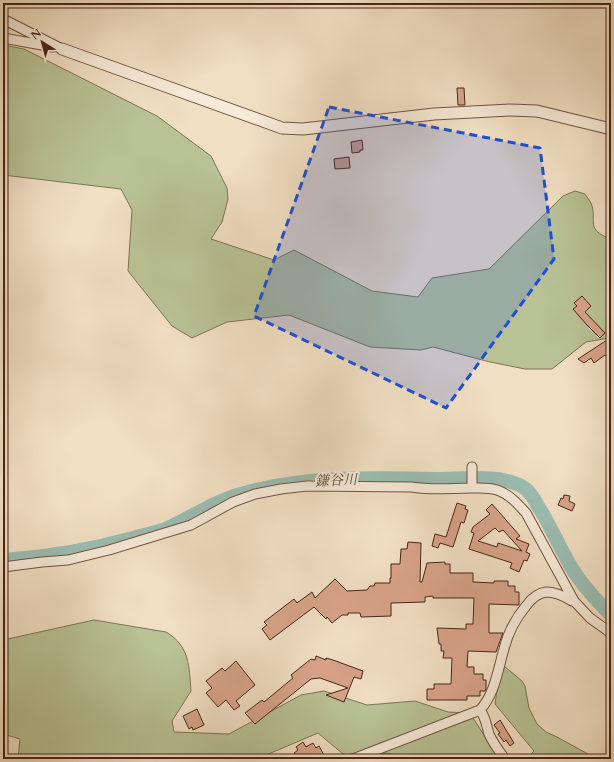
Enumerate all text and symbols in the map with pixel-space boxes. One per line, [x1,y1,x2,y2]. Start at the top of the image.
north arrow [22,22,62,62]
text: N [28,25,45,43]
water label: 鎌谷川 [315,470,359,491]

